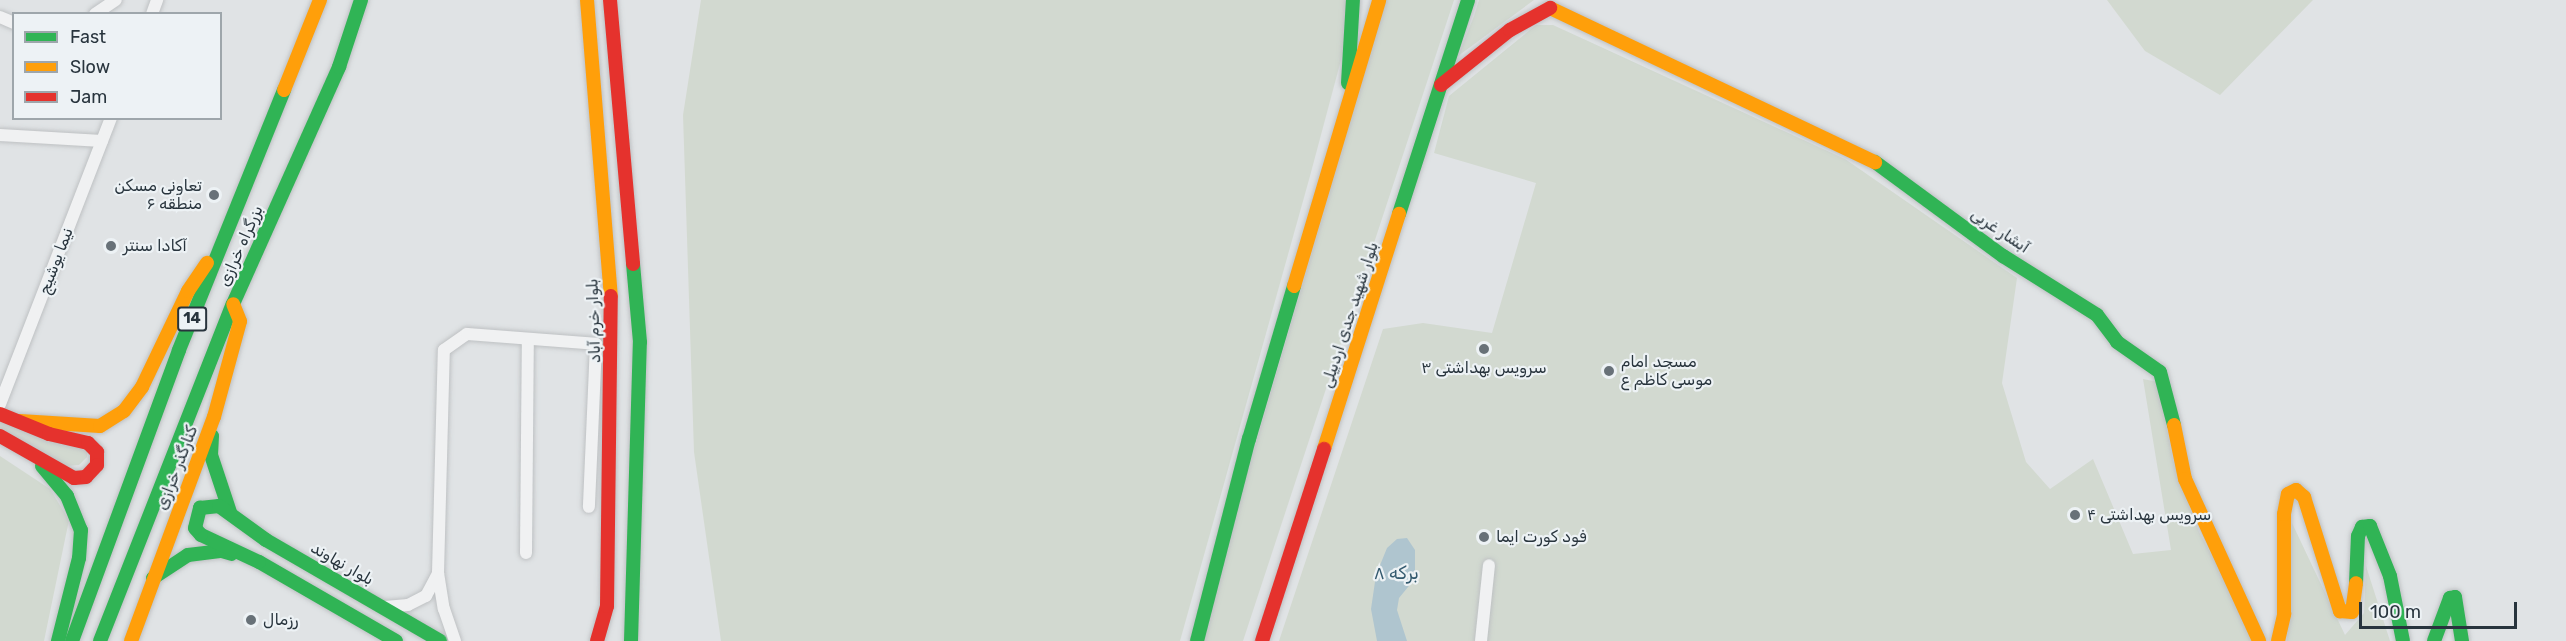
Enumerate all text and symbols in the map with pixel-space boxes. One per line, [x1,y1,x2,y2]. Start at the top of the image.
legend [12,12,222,120]
text: Fast [70,26,106,48]
text: Slow [70,56,110,78]
text: Jam [70,86,107,108]
place label: تعاونی مسکن منطقه ۶ [115,176,202,214]
marker: تعاونی مسکن منطقه ۶ [207,188,221,202]
street label: بزرگراه خرازی [215,203,267,289]
street label: آبشار غربی [1967,204,2033,258]
street label: نیما یوشیج [35,225,77,297]
place label: آکادا سنتر [123,236,187,256]
marker: آکادا سنتر [104,239,118,253]
street label: بلوار شهید جدی اردبیلی [1317,240,1383,390]
street label: بلوار خرم آباد [583,278,605,364]
road number: 14 [177,307,207,331]
marker: سرویس بهداشتی ۳ [1477,342,1491,356]
place label: مسجد امام موسی کاظم ع [1621,352,1712,390]
place label: سرویس بهداشتی ۳ [1421,358,1547,378]
marker: مسجد امام موسی کاظم ع [1602,364,1616,378]
street label: کنارگذر خرازی [152,423,202,513]
place label: سرویس بهداشتی ۴ [2087,505,2211,525]
marker: سرویس بهداشتی ۴ [2068,508,2082,522]
place label: فود کورت ایما [1496,527,1586,547]
marker: فود کورت ایما [1477,530,1491,544]
street label: بلوار نهاوند [307,538,377,590]
water label: برکه ۸ [1373,562,1419,584]
scale bar [2362,590,2520,628]
text: 100 m [2370,601,2421,623]
place label: رزمال [263,610,298,630]
marker: رزمال [244,613,258,627]

